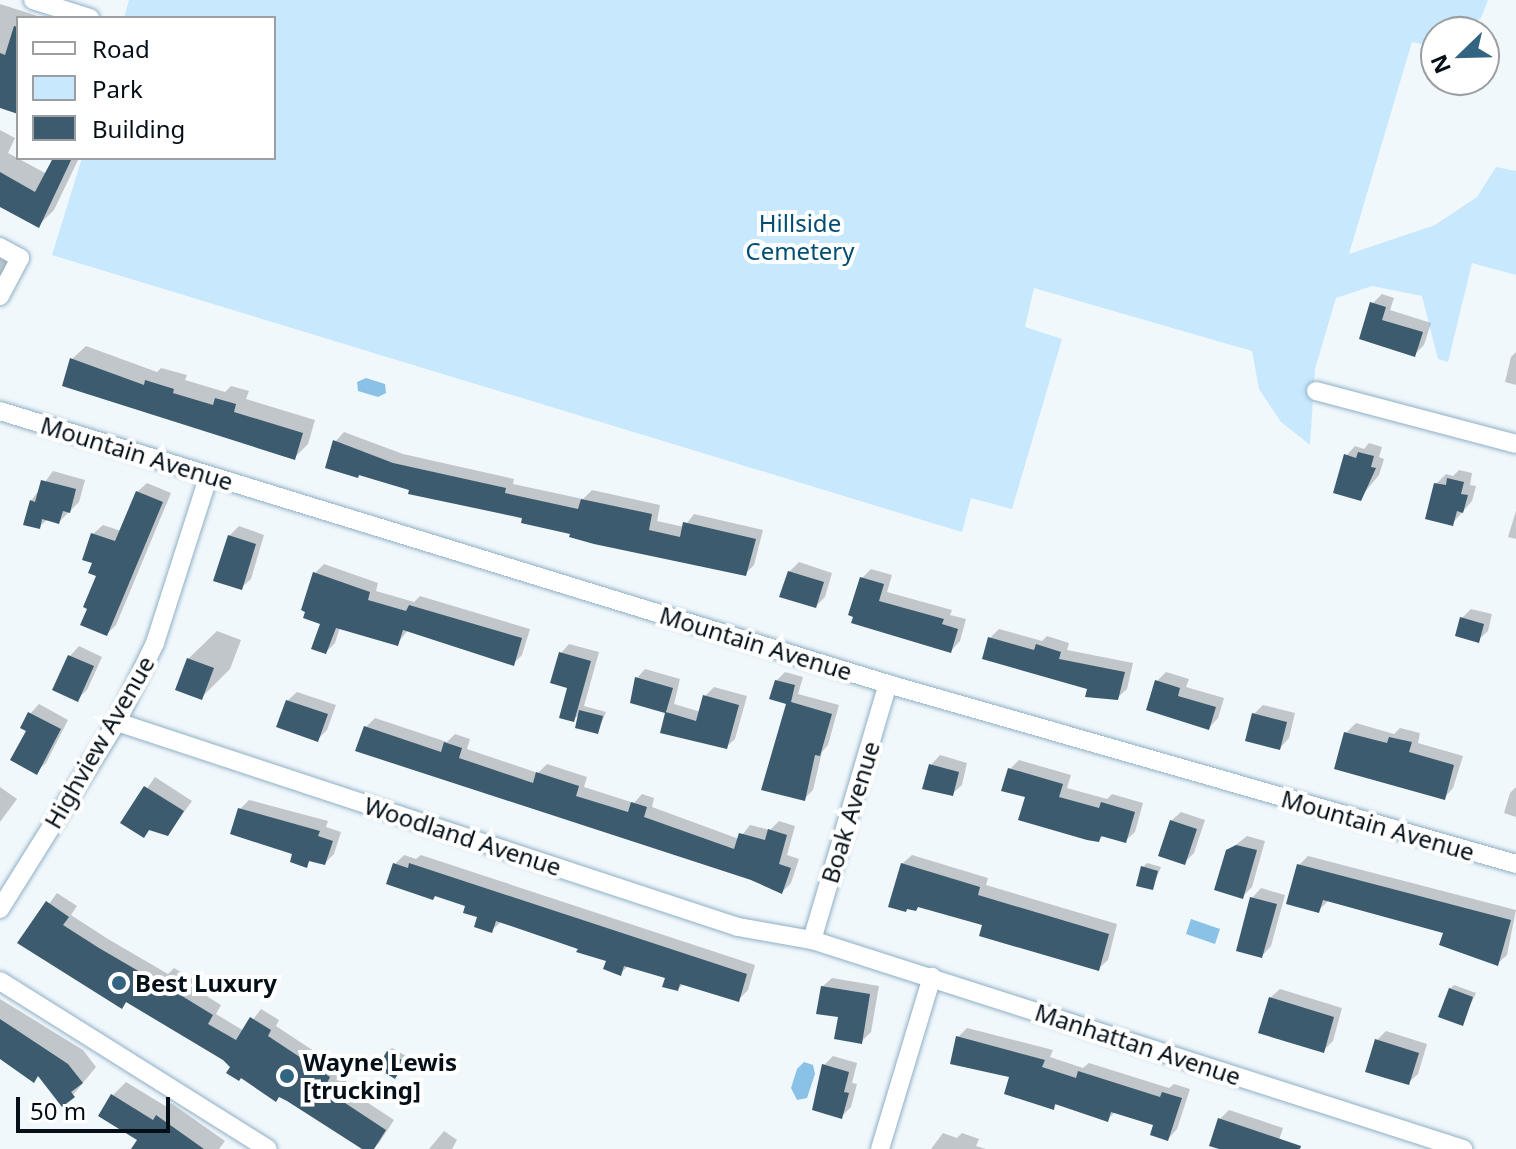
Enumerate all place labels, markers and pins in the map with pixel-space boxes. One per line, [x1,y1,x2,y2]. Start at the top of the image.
place label: Best Luxury [135,969,277,997]
marker: Best Luxury [110,974,128,992]
place label: Wayne Lewis [trucking] [303,1048,457,1104]
marker: Wayne Lewis [trucking] [278,1067,296,1085]

